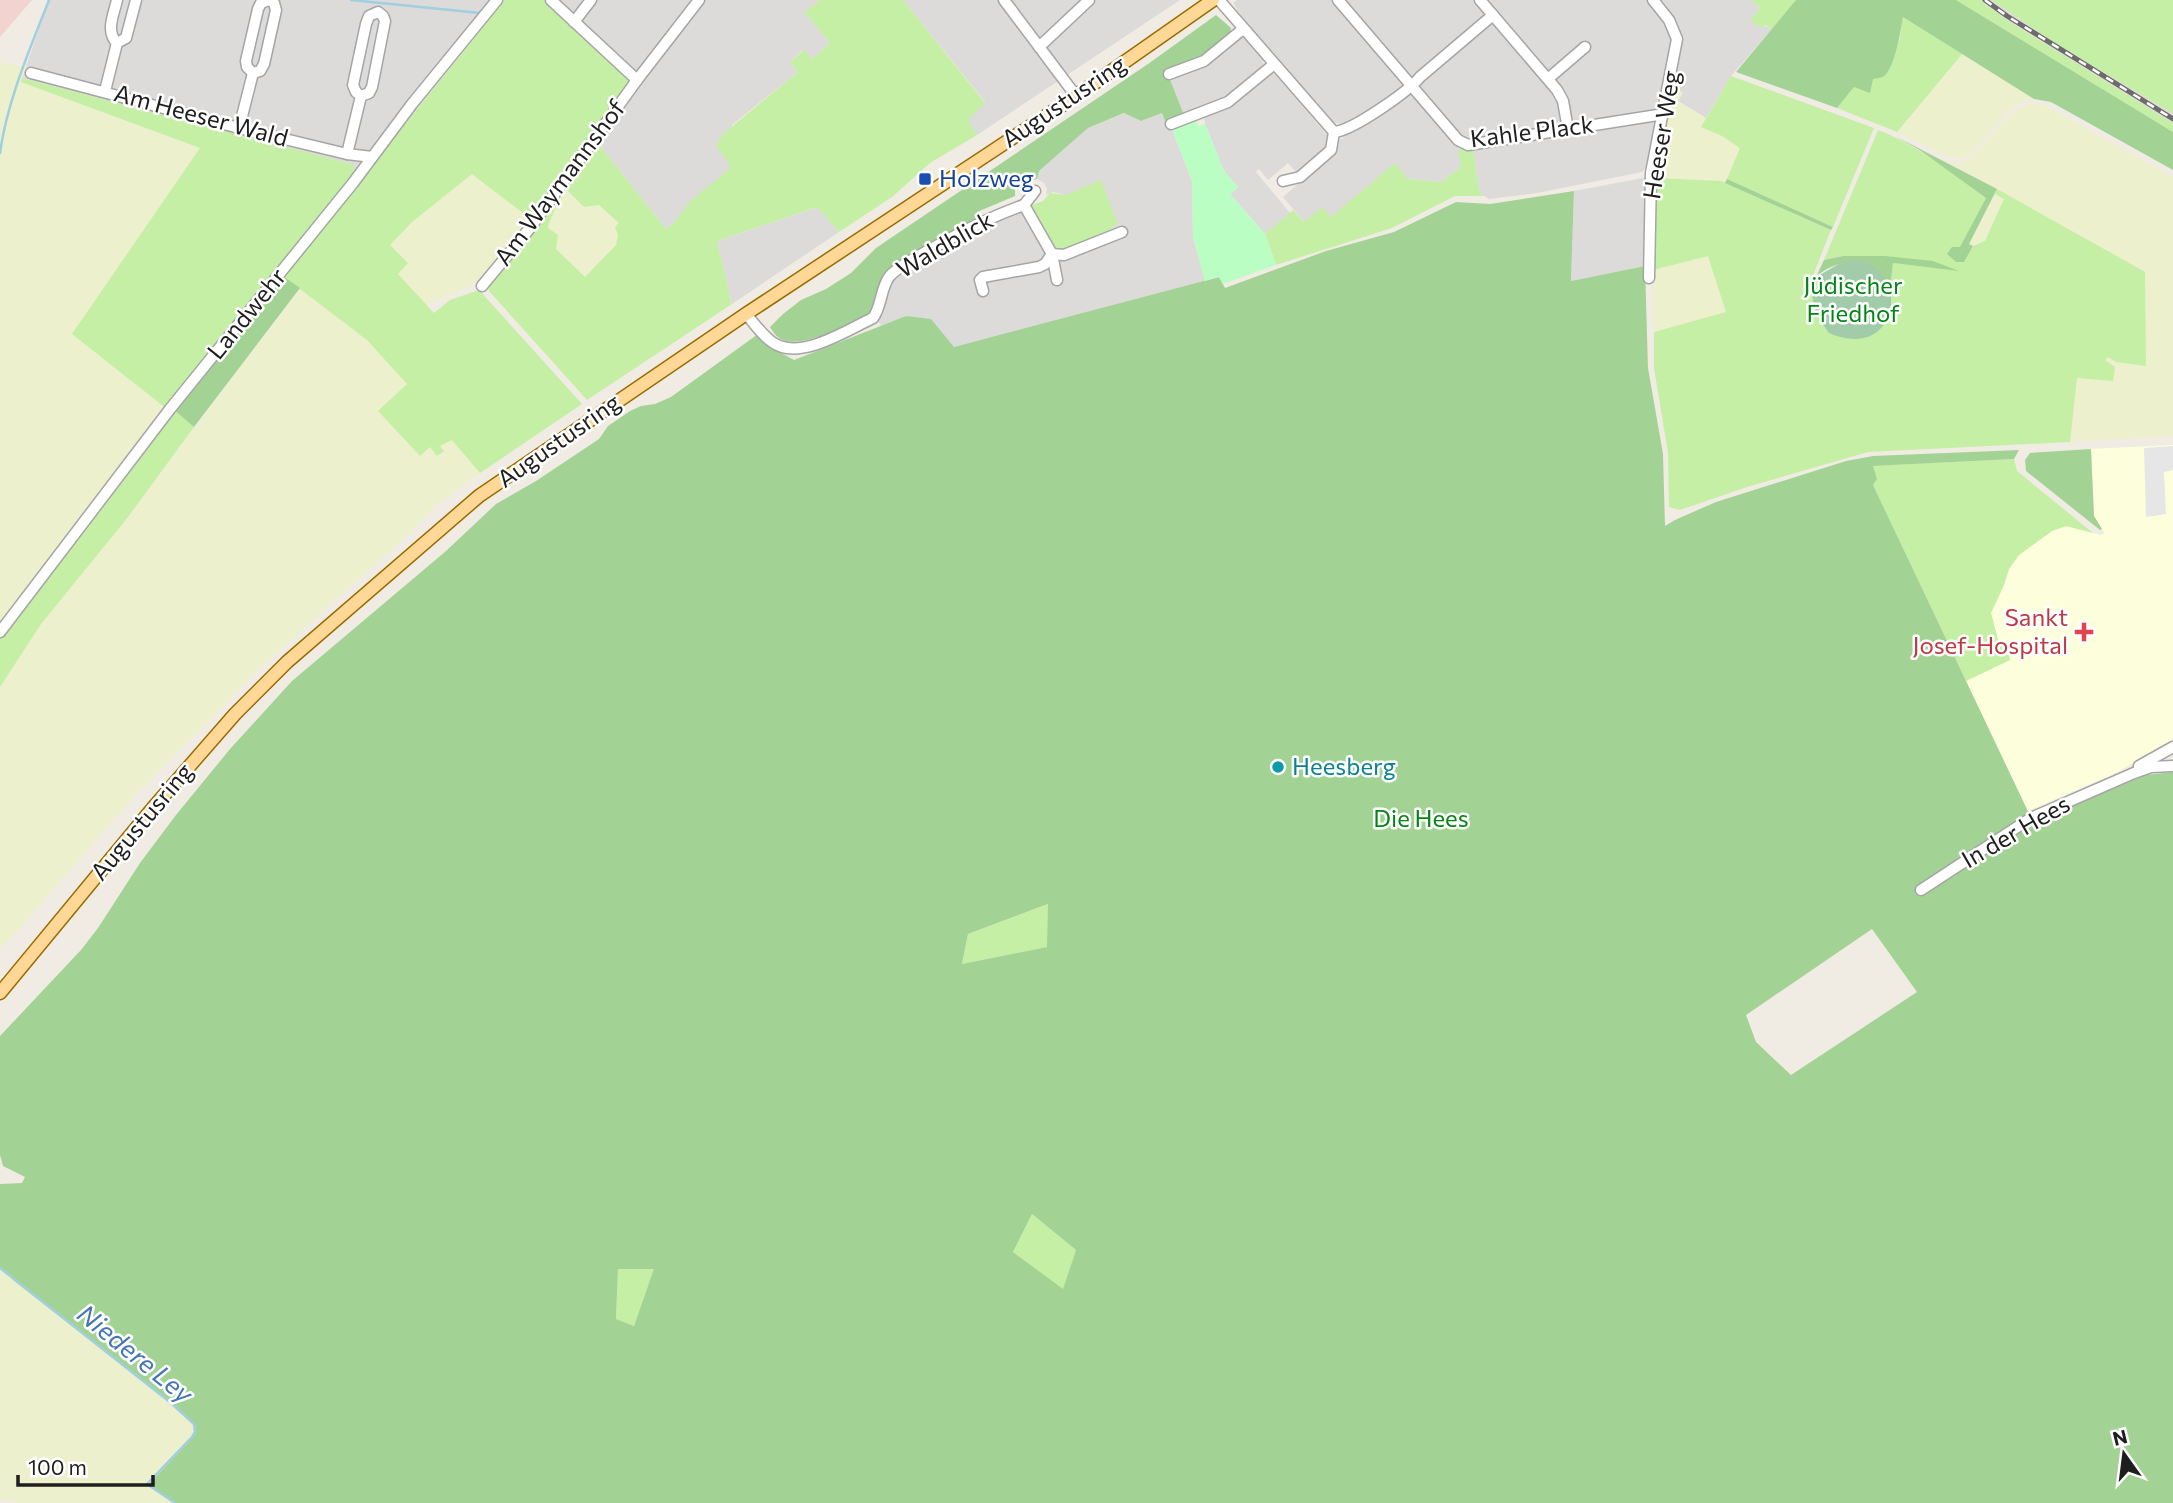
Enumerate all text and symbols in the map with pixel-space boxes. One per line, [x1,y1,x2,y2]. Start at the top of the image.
street label: Augustusring [995,49,1131,153]
street label: Heeser Weg [1636,69,1685,201]
street label: Am Heeser Wald [111,77,292,152]
street label: Am Waymannshof [487,93,631,270]
street label: Kahle Plack [1468,109,1595,152]
place label: Holzweg [939,163,1034,192]
marker: Holzweg [917,171,933,187]
street label: Waldblick [891,204,998,283]
street label: Landwehr [200,261,292,364]
park label: Jüdischer Friedhof [1803,270,1903,327]
street label: Augustusring [491,387,625,493]
place label: Sankt Josef-Hospital [1913,602,2068,659]
marker: Sankt Josef-Hospital [2074,622,2094,642]
place label: Heesberg [1292,751,1396,780]
street label: Augustusring [84,757,198,885]
marker: Heesberg [1270,759,1286,775]
street label: In der Hees [1956,788,2074,873]
park label: Die Hees [1373,803,1469,832]
water label: Niedere Ley [72,1297,201,1410]
north arrow [2089,1419,2159,1489]
text: N [2110,1424,2129,1450]
scale bar [18,1444,152,1488]
text: 100 m [28,1454,87,1479]

